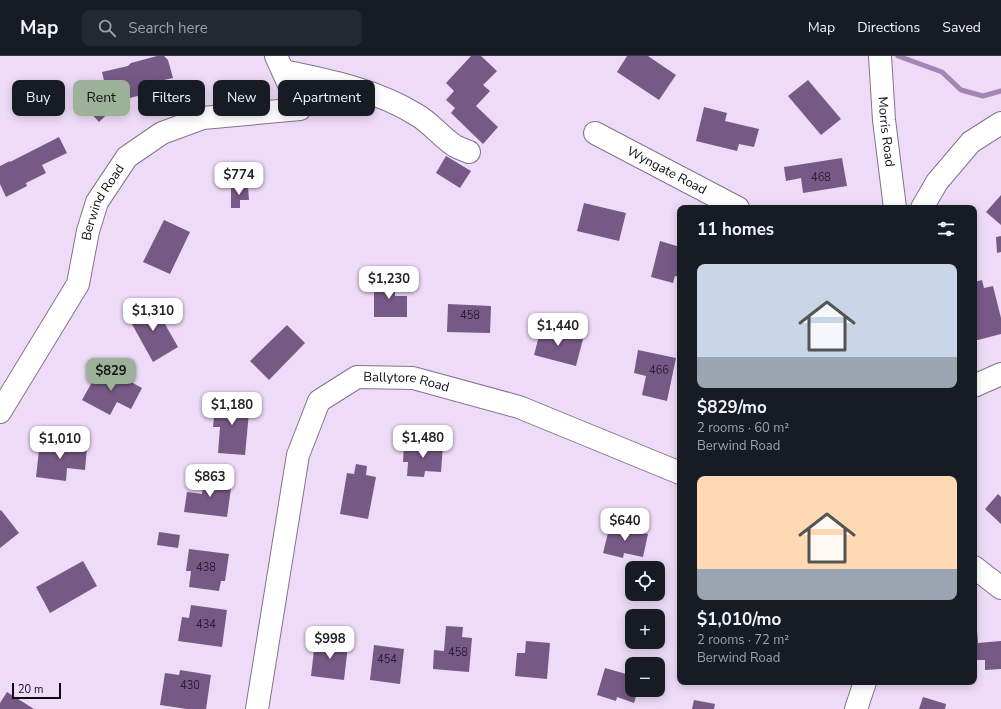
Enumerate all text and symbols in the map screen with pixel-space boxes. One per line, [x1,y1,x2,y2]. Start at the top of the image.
search box [82,10,362,46]
text: Map [20,15,58,41]
icon: search [96,17,118,39]
text: Search here [128,18,208,38]
text: Map [808,18,835,37]
text: Directions [857,18,920,37]
text: Saved [942,18,981,37]
chip: Buy [12,80,65,116]
chip: Rent [73,80,130,116]
chip: Filters [138,80,205,116]
chip: New [213,80,270,116]
chip: Apartment [278,80,375,116]
street label: Morris Road [874,96,899,168]
street label: Wyngate Road [624,142,710,199]
street label: Berwind Road [77,161,129,242]
pin: $774 [215,162,263,196]
text: $774 [223,166,255,184]
house number: 468 [811,170,831,185]
text: 11 homes [697,218,774,241]
icon: filters [935,218,957,240]
pin: $1,230 [356,266,422,300]
text: $1,230 [368,270,410,288]
icon: home [791,290,863,362]
pin: $1,310 [120,298,186,332]
text: $1,310 [132,302,174,320]
house number: 458 [460,308,480,323]
pin: $1,440 [525,313,591,347]
text: $1,440 [537,317,579,335]
pin: $829 [87,358,135,392]
text: $829 [95,362,127,380]
house number: 466 [649,363,669,378]
street label: Ballytore Road [363,368,451,397]
pin: $1,180 [199,392,265,426]
text: $1,180 [211,396,253,414]
text: $829/mo [697,396,767,419]
text: 2 rooms · 60 m² [697,419,789,437]
pin: $1,480 [390,425,456,459]
pin: $1,010 [27,426,93,460]
text: $1,480 [402,429,444,447]
text: $1,010 [39,430,81,448]
text: Berwind Road [697,437,780,455]
pin: $863 [186,464,234,498]
text: $863 [194,468,226,486]
icon: home [791,502,863,574]
pin: $640 [601,508,649,542]
text: $640 [609,512,641,530]
house number: 438 [196,560,216,575]
map controls [625,561,665,697]
button: locate [625,561,665,601]
text: $1,010/mo [697,608,781,631]
button: + [625,609,665,649]
house number: 434 [196,617,216,632]
pin: $998 [306,626,354,660]
text: $998 [314,630,346,648]
text: 2 rooms · 72 m² [697,631,789,649]
house number: 458 [448,645,468,660]
text: Berwind Road [697,649,780,667]
house number: 454 [377,652,397,667]
button: − [625,657,665,697]
house number: 430 [180,678,200,693]
scale bar [12,681,61,700]
text: 20 m [18,682,43,697]

